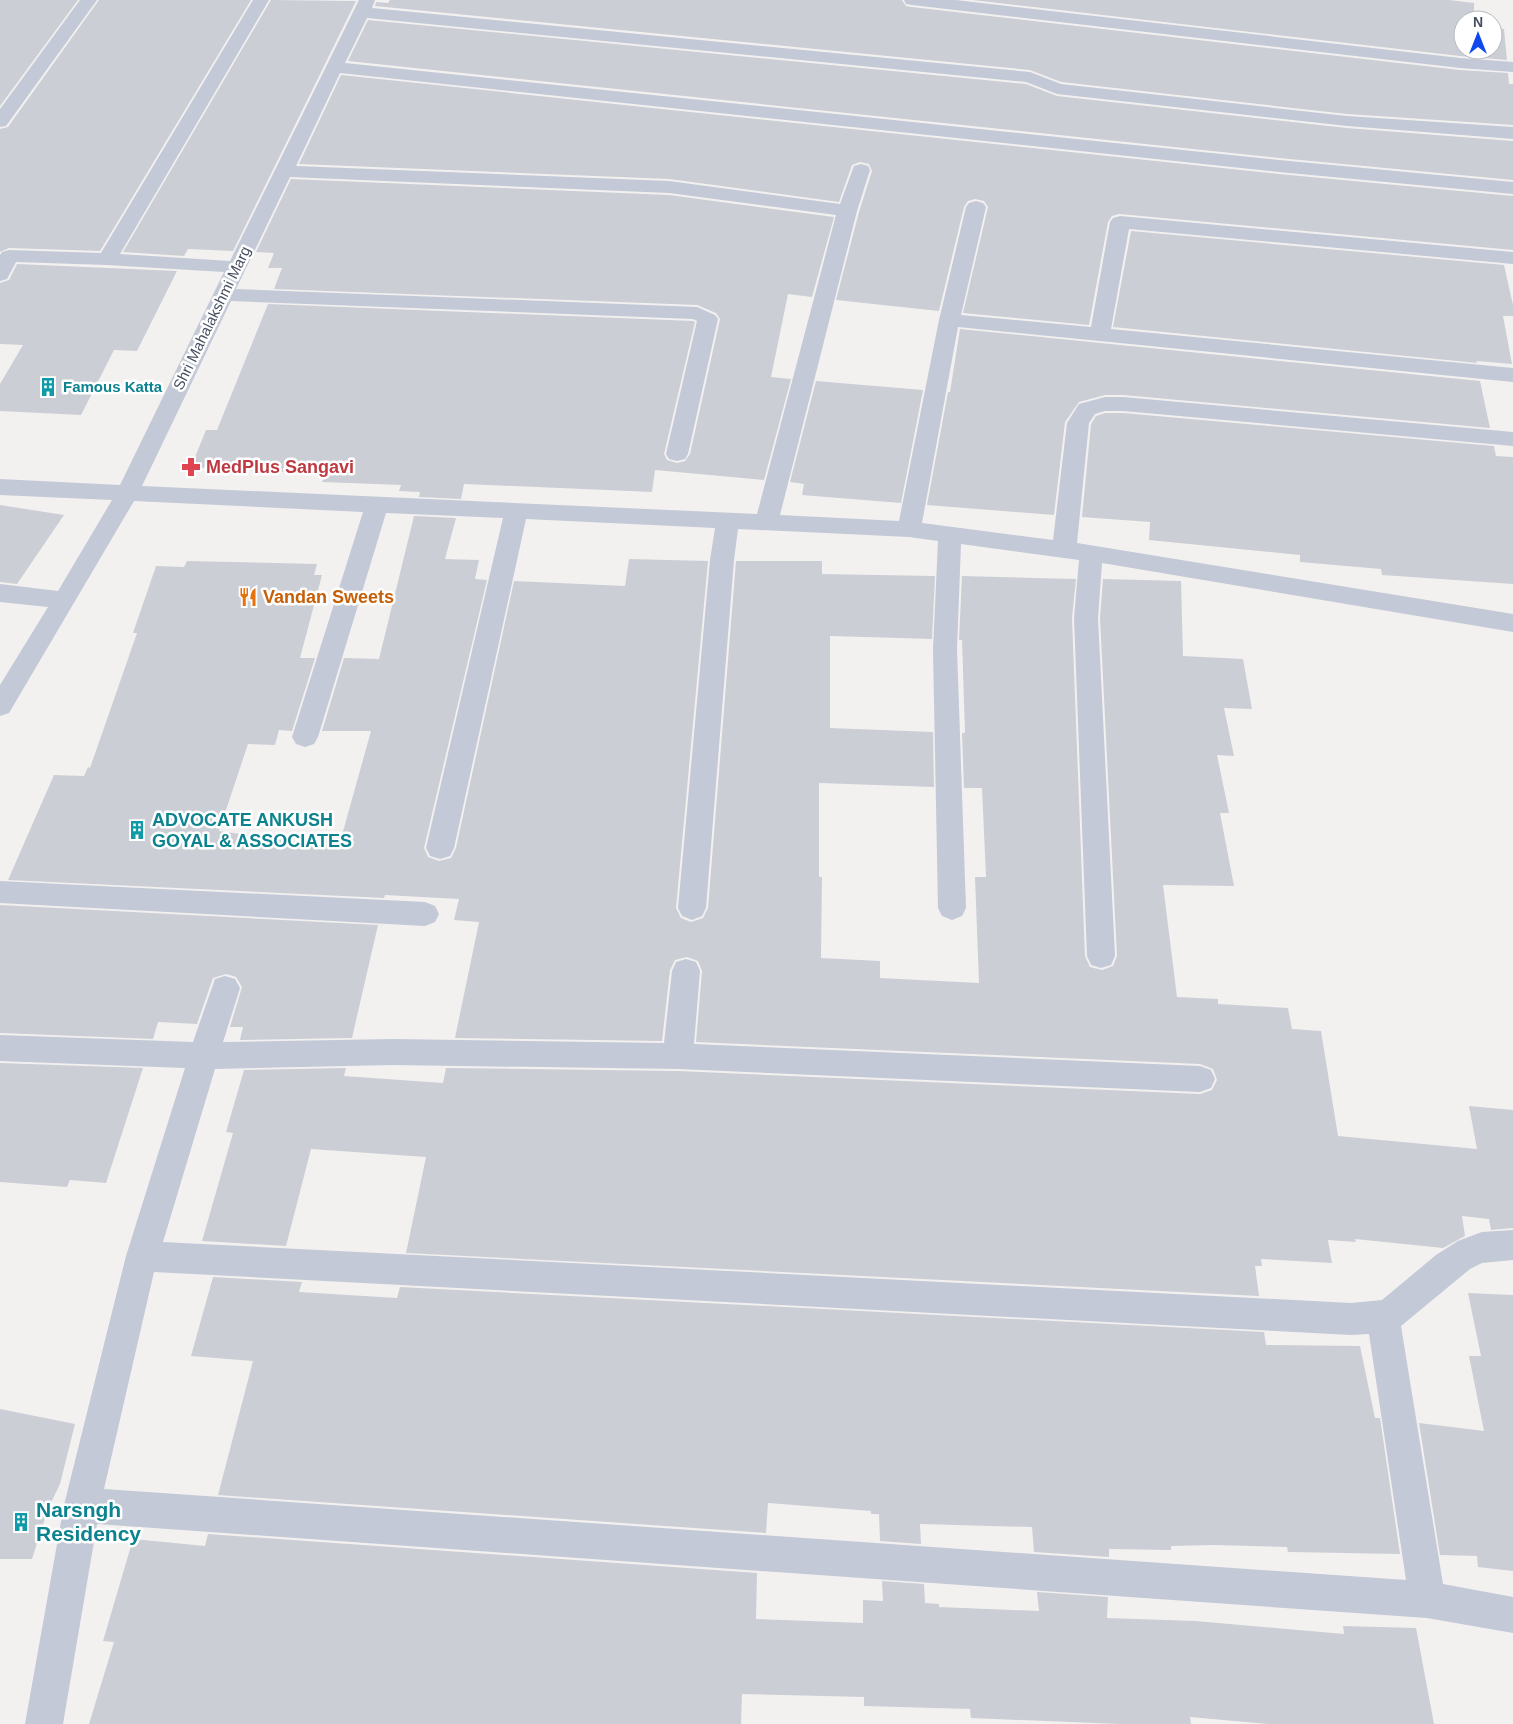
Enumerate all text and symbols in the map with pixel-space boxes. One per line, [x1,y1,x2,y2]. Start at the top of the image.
north arrow [1453,10,1503,60]
text: N [1473,14,1483,30]
street label: Shri Mahalakshmi Marg [169,243,254,392]
building icon: Famous Katta [37,376,59,398]
place label: Famous Katta [63,378,163,395]
pharmacy icon: MedPlus Sangavi [180,456,202,478]
place label: MedPlus Sangavi [206,457,354,477]
restaurant icon: Vandan Sweets [237,586,259,608]
place label: Vandan Sweets [263,587,394,607]
place label: ADVOCATE ANKUSH GOYAL & ASSOCIATES [152,810,352,851]
building icon: ADVOCATE ANKUSH GOYAL & ASSOCIATES [126,819,148,841]
place label: Narsngh Residency [36,1498,141,1545]
building icon: Narsngh Residency [10,1511,32,1533]

